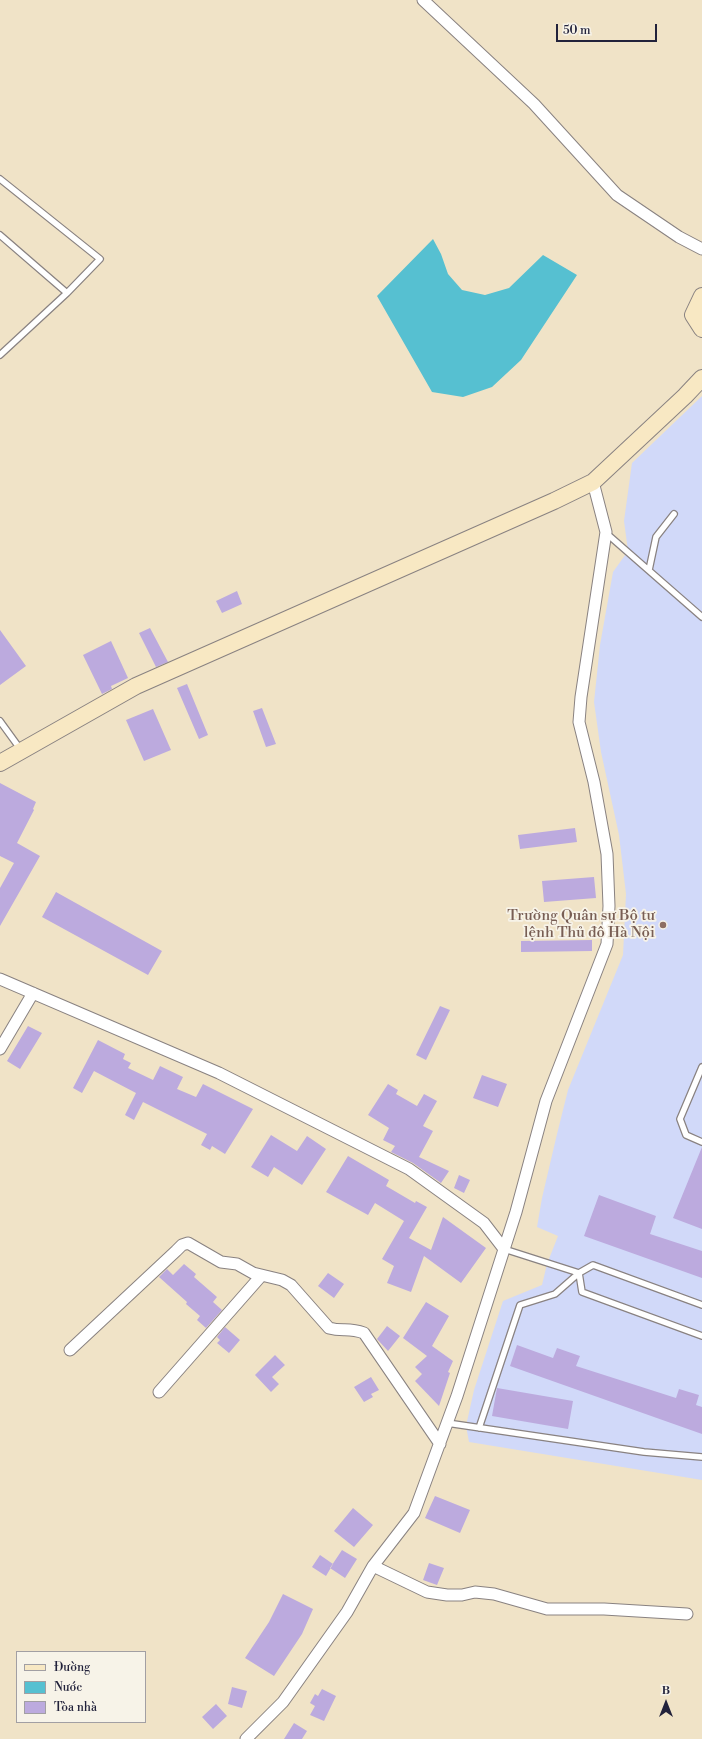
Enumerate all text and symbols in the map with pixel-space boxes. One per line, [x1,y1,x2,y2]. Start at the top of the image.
scale bar [558,16,659,42]
text: 50 m [563,23,591,38]
place label: Trường Quân sự Bộ tư lệnh Thủ đô Hà Nội [507,907,655,942]
marker: Trường Quân sự Bộ tư lệnh Thủ đô Hà Nội [658,920,668,930]
legend [16,1651,146,1723]
text: Đường [54,1660,90,1675]
text: Nước [54,1680,82,1695]
north arrow [646,1683,686,1723]
text: B [662,1684,670,1698]
text: Tòa nhà [54,1700,97,1715]

